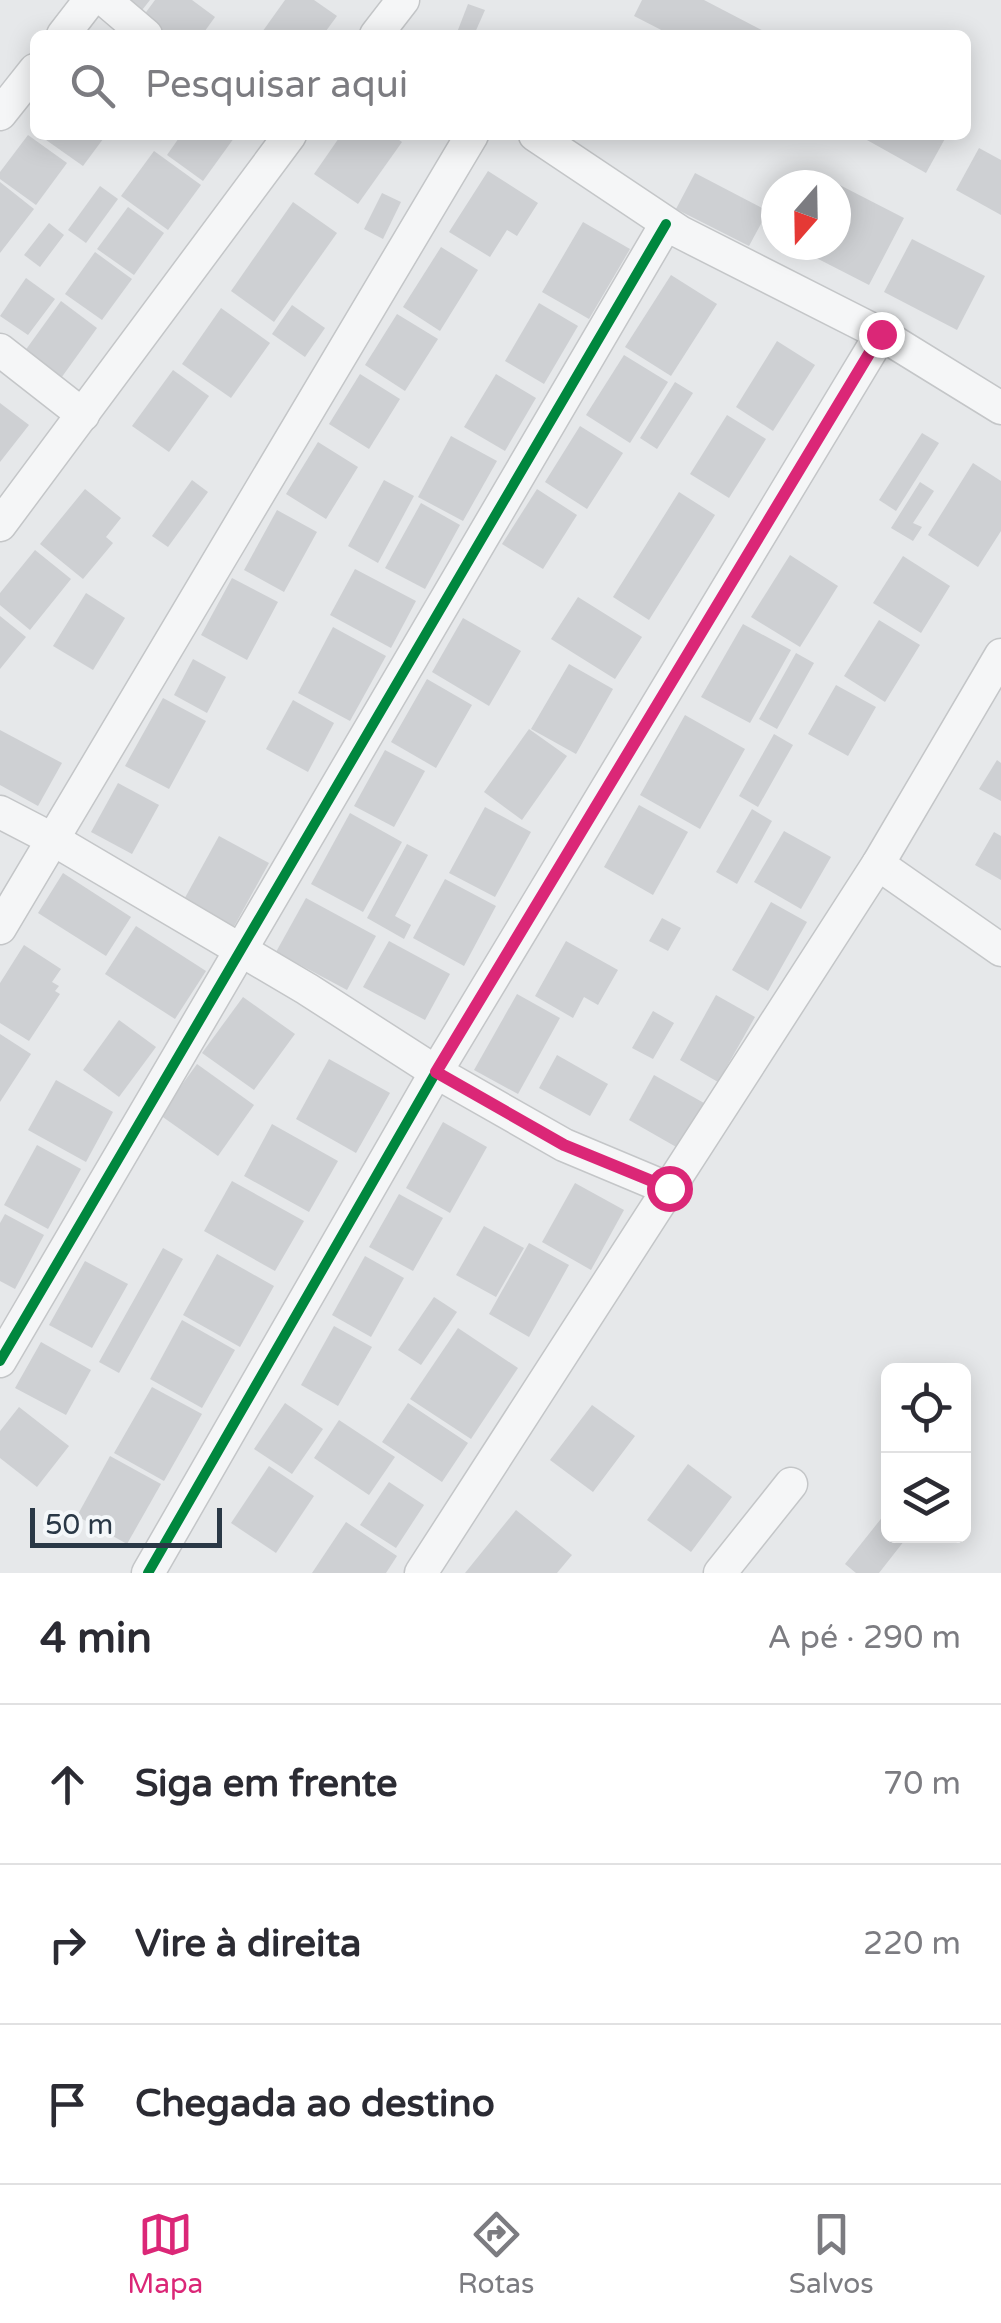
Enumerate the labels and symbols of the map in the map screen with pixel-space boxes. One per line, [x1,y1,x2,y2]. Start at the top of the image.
north arrow [761,170,851,260]
route end [859,312,905,358]
route start [647,1166,693,1212]
scale bar [30,1503,222,1548]

